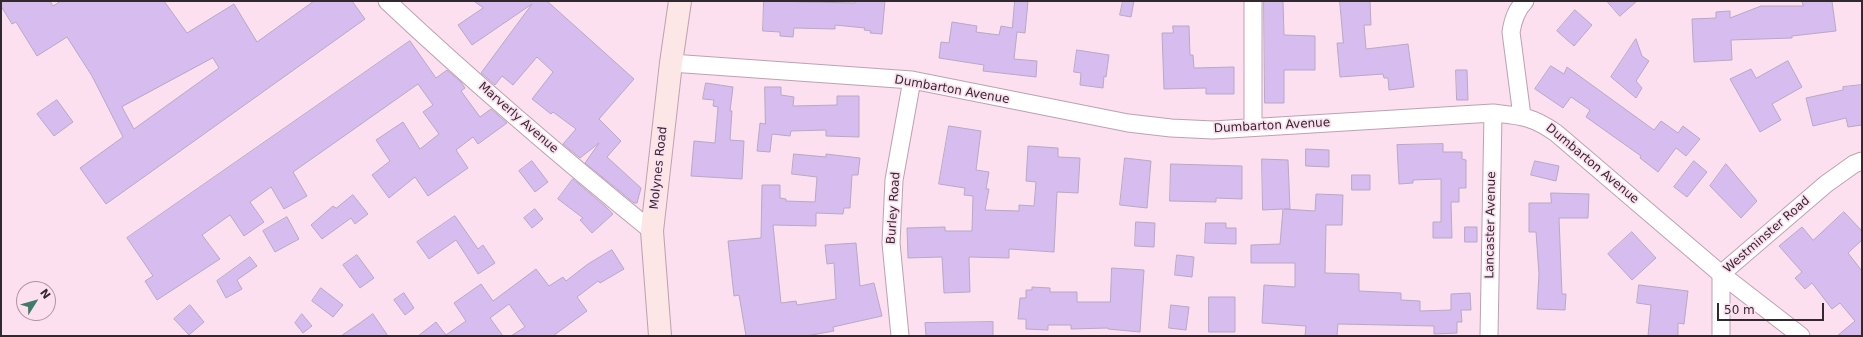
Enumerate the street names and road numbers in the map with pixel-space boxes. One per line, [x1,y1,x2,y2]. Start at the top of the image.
street label: Dumbarton Avenue [893,73,1011,107]
street label: Marverly Avenue [475,79,561,157]
street label: Dumbarton Avenue [1213,116,1331,136]
street label: Dumbarton Avenue [1543,121,1641,207]
street label: Molynes Road [647,126,671,210]
street label: Burley Road [884,171,904,245]
street label: Lancaster Avenue [1483,171,1499,279]
street label: Westminster Road [1721,194,1813,276]

